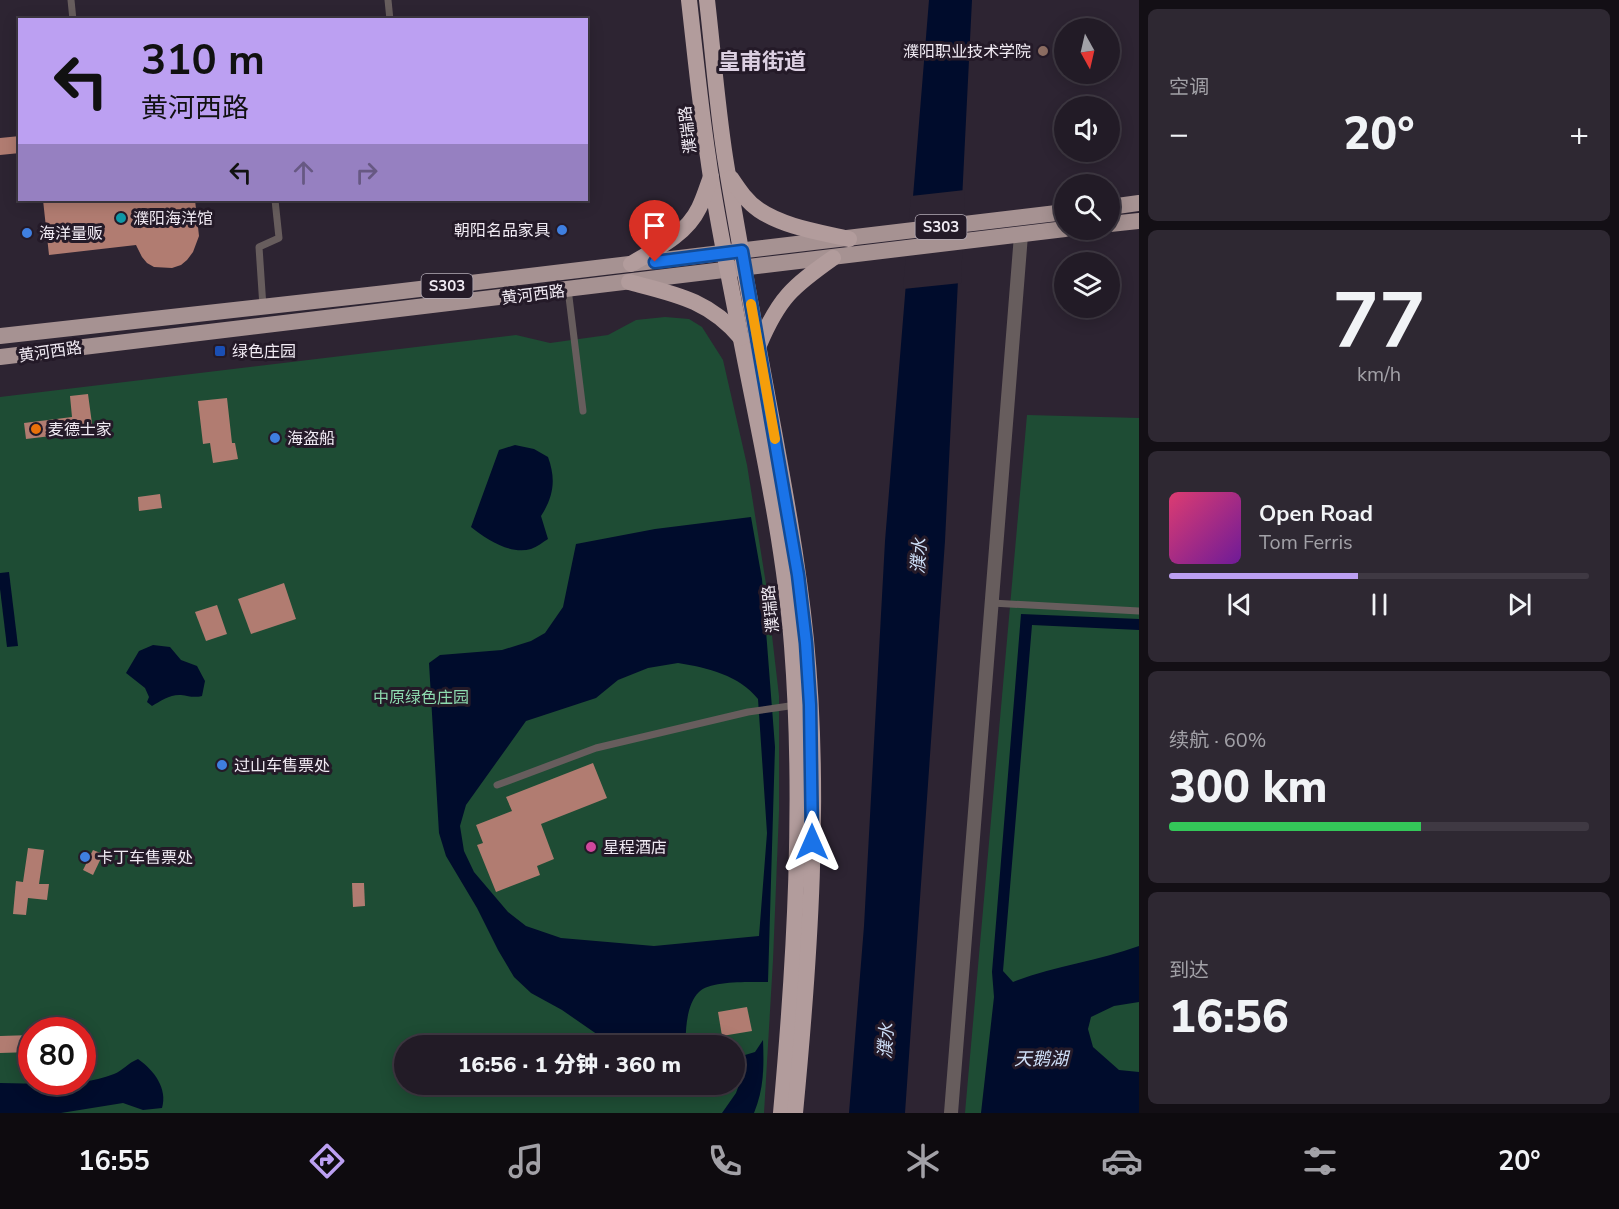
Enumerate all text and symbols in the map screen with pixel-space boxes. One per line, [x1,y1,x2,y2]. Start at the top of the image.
north arrow [1054,18,1120,84]
map controls [1054,18,1120,318]
text: 310 m [141,32,265,89]
place label: 濮阳职业技术学院 [903,41,1031,63]
icon: left [42,42,120,120]
marker: 濮阳职业技术学院 [1036,44,1050,58]
district label: 皇甫街道 [718,47,806,77]
text: 空调 [1169,74,1209,101]
text: 黄河西路 [141,90,249,127]
button: sound [1054,96,1120,162]
text: 20° [1343,104,1415,165]
street label: 濮瑞路 [674,105,702,155]
text: − [1169,112,1189,157]
text: + [1569,112,1589,157]
icon: left [224,156,257,189]
icon: ahead [287,156,320,189]
icon: right [350,156,383,189]
button: search [1054,174,1120,240]
pin [629,200,680,262]
place label: 濮阳海洋馆 [133,208,213,230]
icon: arrive [638,209,671,242]
marker: 濮阳海洋馆 [114,211,128,225]
road number: S303 [916,215,966,239]
place label: 朝阳名品家具 [454,220,550,242]
place label: 海洋量贩 [39,223,103,245]
marker: 朝阳名品家具 [555,223,569,237]
marker: 海洋量贩 [20,226,34,240]
button: layers [1054,252,1120,318]
text: 77 [1332,268,1426,375]
road number: S303 [422,274,472,298]
street label: 黄河西路 [500,280,566,310]
street label: 黄河西路 [17,337,83,367]
place label: 绿色庄园 [232,341,296,363]
marker: 绿色庄园 [213,344,227,358]
text: km/h [1357,361,1401,388]
place label: 麦德士家 [48,419,112,441]
marker: 麦德士家 [29,422,43,436]
place label: 海盗船 [287,428,335,450]
marker: 海盗船 [268,431,282,445]
text: Open Road [1259,499,1373,529]
text: Tom Ferris [1259,529,1353,556]
water label: 濮水 [906,536,932,575]
street label: 濮瑞路 [758,584,784,634]
icon: previous [1223,588,1256,621]
icon: pause [1363,588,1396,621]
icon: next [1503,588,1536,621]
park label: 中原绿色庄园 [373,687,469,709]
text: 续航 · 60% [1169,727,1266,754]
place label: 过山车售票处 [234,755,330,777]
text: 300 km [1169,757,1328,818]
marker: 过山车售票处 [215,758,229,772]
position arrow [780,810,844,874]
place label: 星程酒店 [603,837,667,859]
marker: 星程酒店 [584,840,598,854]
place label: 卡丁车售票处 [97,847,193,869]
marker: 卡丁车售票处 [78,850,92,864]
text: 到达 [1169,957,1209,984]
text: 16:56 [1169,987,1289,1048]
speed limit sign: 80 [18,1017,96,1095]
water label: 濮水 [873,1021,899,1060]
water label: 天鹅湖 [1014,1047,1071,1071]
text: 16:56 · 1 分钟 · 360 m [458,1050,681,1080]
icon: directions [306,1140,348,1182]
icon: music [505,1140,547,1182]
icon: phone [704,1140,746,1182]
icon: climate [902,1140,944,1182]
icon: car [1101,1140,1143,1182]
icon: filters [1299,1140,1341,1182]
text: 16:55 [78,1143,150,1180]
text: 20° [1498,1143,1541,1180]

